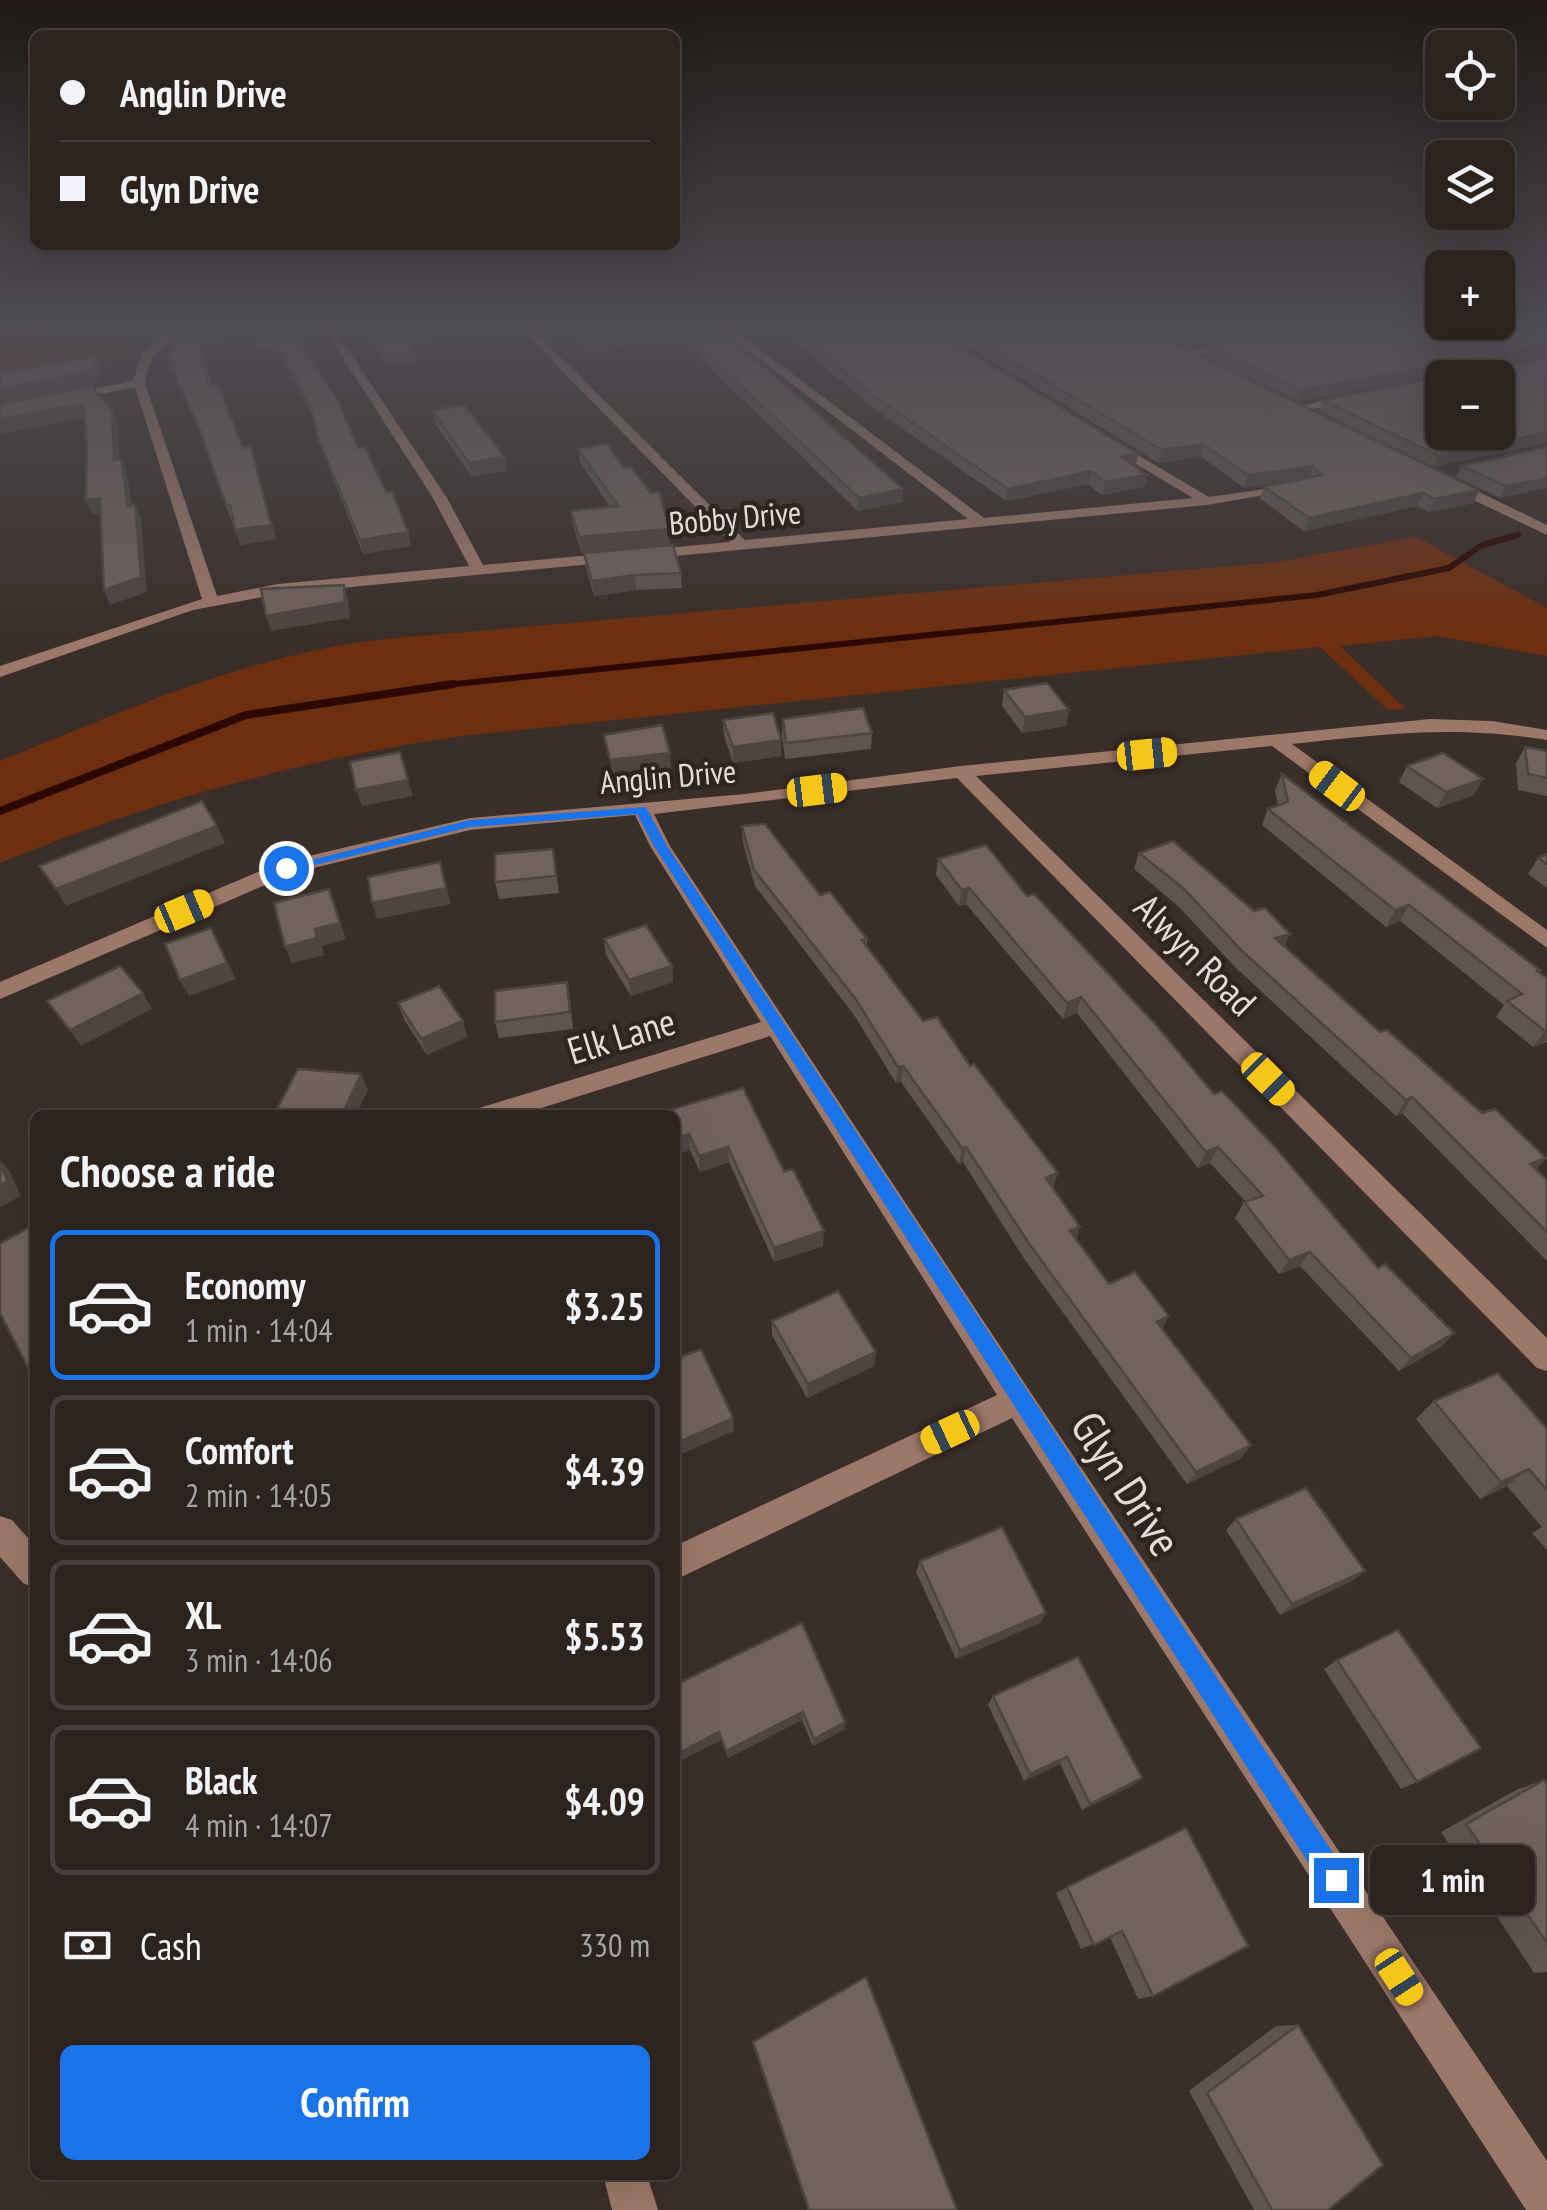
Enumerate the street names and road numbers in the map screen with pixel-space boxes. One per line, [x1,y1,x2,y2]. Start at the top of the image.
street label: Bobby Drive [667,490,803,544]
street label: Anglin Drive [598,749,738,803]
street label: Alwyn Road [1124,882,1268,1026]
street label: Elk Lane [561,996,681,1074]
street label: Glyn Drive [1059,1400,1195,1566]

